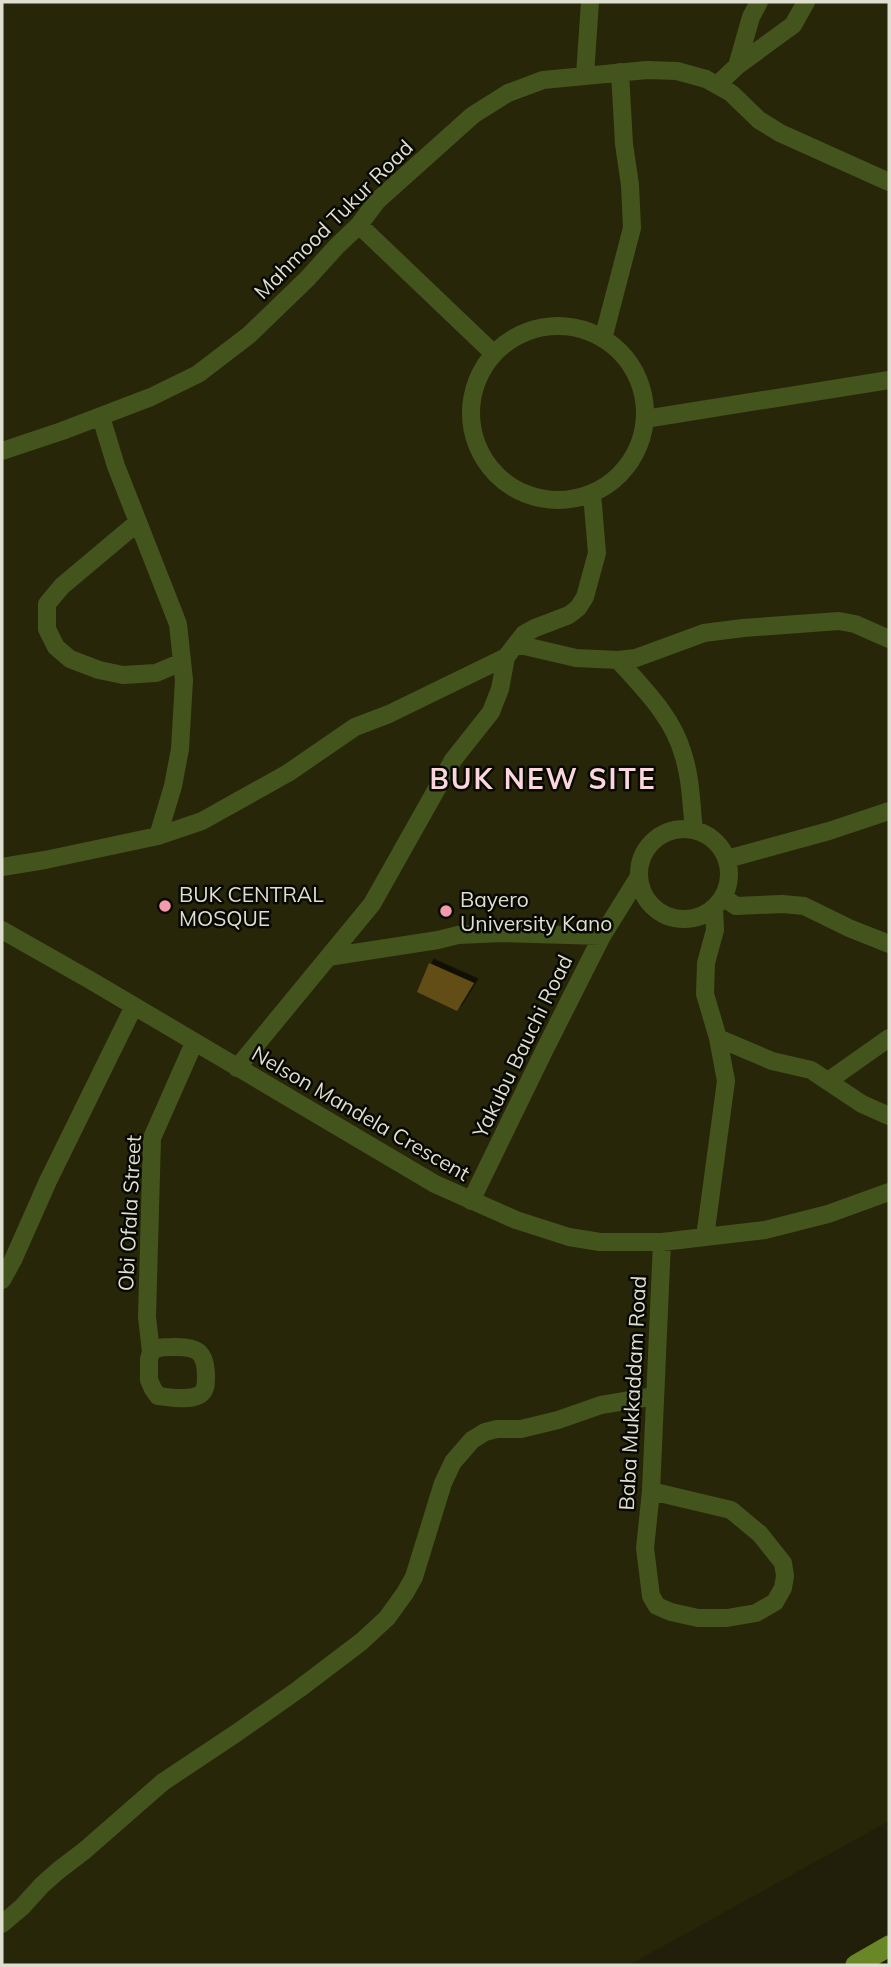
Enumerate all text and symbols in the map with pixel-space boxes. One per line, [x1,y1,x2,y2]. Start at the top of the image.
street label: Mahmood Tukur Road [248,134,418,304]
district label: BUK NEW SITE [429,761,657,796]
place label: BUK CENTRAL MOSQUE [179,881,324,931]
place label: Bayero University Kano [460,886,612,936]
marker: BUK CENTRAL MOSQUE [157,898,173,914]
marker: Bayero University Kano [438,903,454,919]
street label: Yakubu Bauchi Road [466,950,578,1143]
street label: Nelson Mandela Crescent [247,1040,475,1186]
street label: Obi Ofala Street [112,1134,146,1292]
street label: Baba Mukkaddam Road [613,1275,651,1511]

